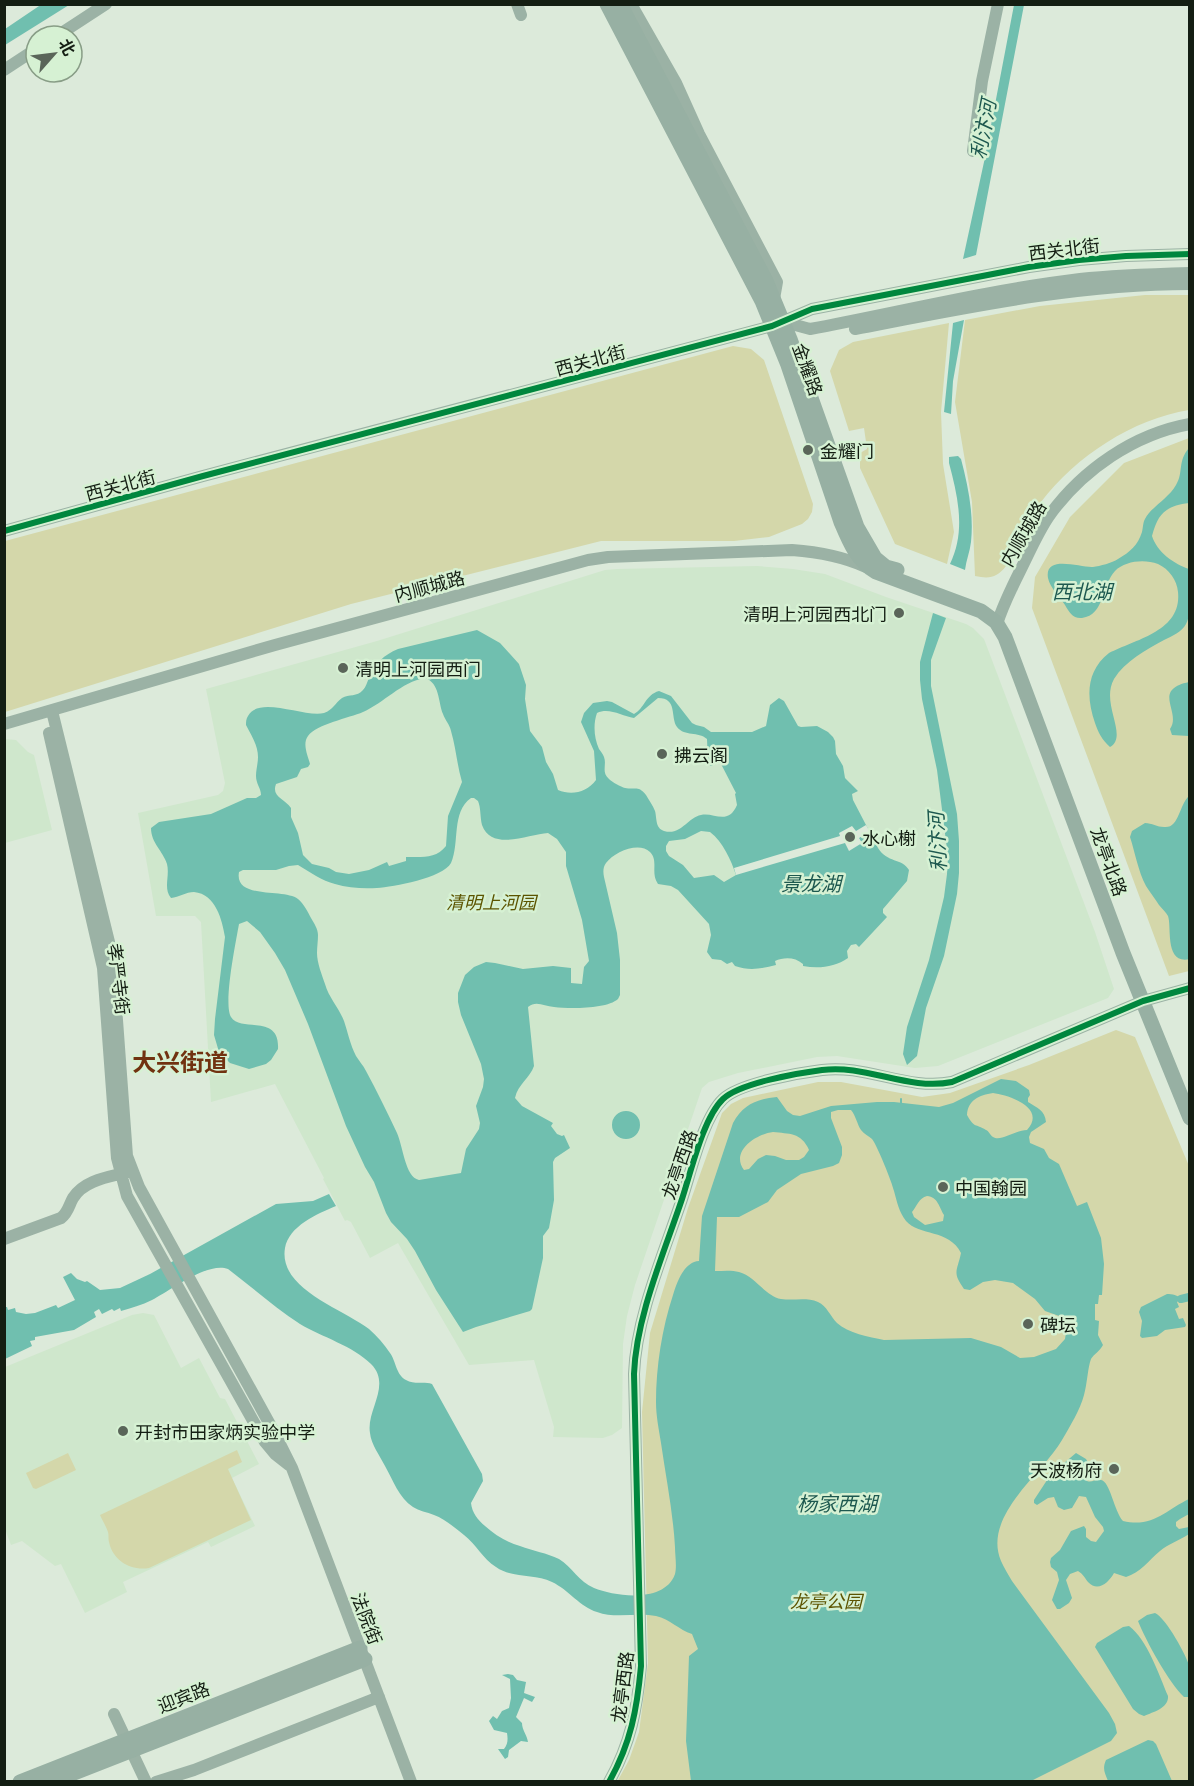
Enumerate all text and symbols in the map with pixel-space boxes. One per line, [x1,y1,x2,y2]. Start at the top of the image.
north arrow [24,24,84,84]
text: 北 [54,34,82,59]
water label: 利汴河 [962,93,1003,161]
street label: 西关北街 [1027,231,1101,265]
street label: 西关北街 [552,337,628,381]
street label: 金耀路 [788,339,830,399]
place label: 金耀门 [820,437,874,463]
marker: 金耀门 [801,443,815,457]
street label: 西关北街 [82,462,158,506]
street label: 内顺城路 [993,495,1051,571]
street label: 内顺城路 [391,563,467,607]
water label: 西北湖 [1052,576,1115,605]
place label: 清明上河园西北门 [743,600,887,626]
marker: 清明上河园西北门 [892,606,906,620]
place label: 清明上河园西门 [355,655,481,681]
marker: 清明上河园西门 [336,661,350,675]
place label: 拂云阁 [674,741,728,767]
marker: 拂云阁 [655,747,669,761]
water label: 利汴河 [920,807,952,873]
street label: 龙亭北路 [1085,823,1135,899]
place label: 水心榭 [862,824,916,850]
marker: 水心榭 [843,830,857,844]
water label: 景龙湖 [781,868,844,897]
park label: 清明上河园 [446,888,539,914]
street label: 孝严寺街 [103,942,137,1016]
district label: 大兴街道 [132,1043,228,1078]
street label: 龙亭西路 [654,1126,702,1202]
place label: 中国翰园 [955,1174,1027,1200]
marker: 中国翰园 [936,1180,950,1194]
place label: 碑坛 [1040,1311,1076,1337]
marker: 碑坛 [1021,1317,1035,1331]
place label: 开封市田家炳实验中学 [135,1418,315,1444]
marker: 开封市田家炳实验中学 [116,1424,130,1438]
place label: 天波杨府 [1030,1456,1102,1482]
marker: 天波杨府 [1107,1462,1121,1476]
water label: 杨家西湖 [797,1488,880,1517]
park label: 龙亭公园 [790,1587,865,1613]
street label: 法院街 [346,1588,390,1648]
street label: 龙亭西路 [604,1650,638,1724]
street label: 迎宾路 [153,1674,213,1718]

